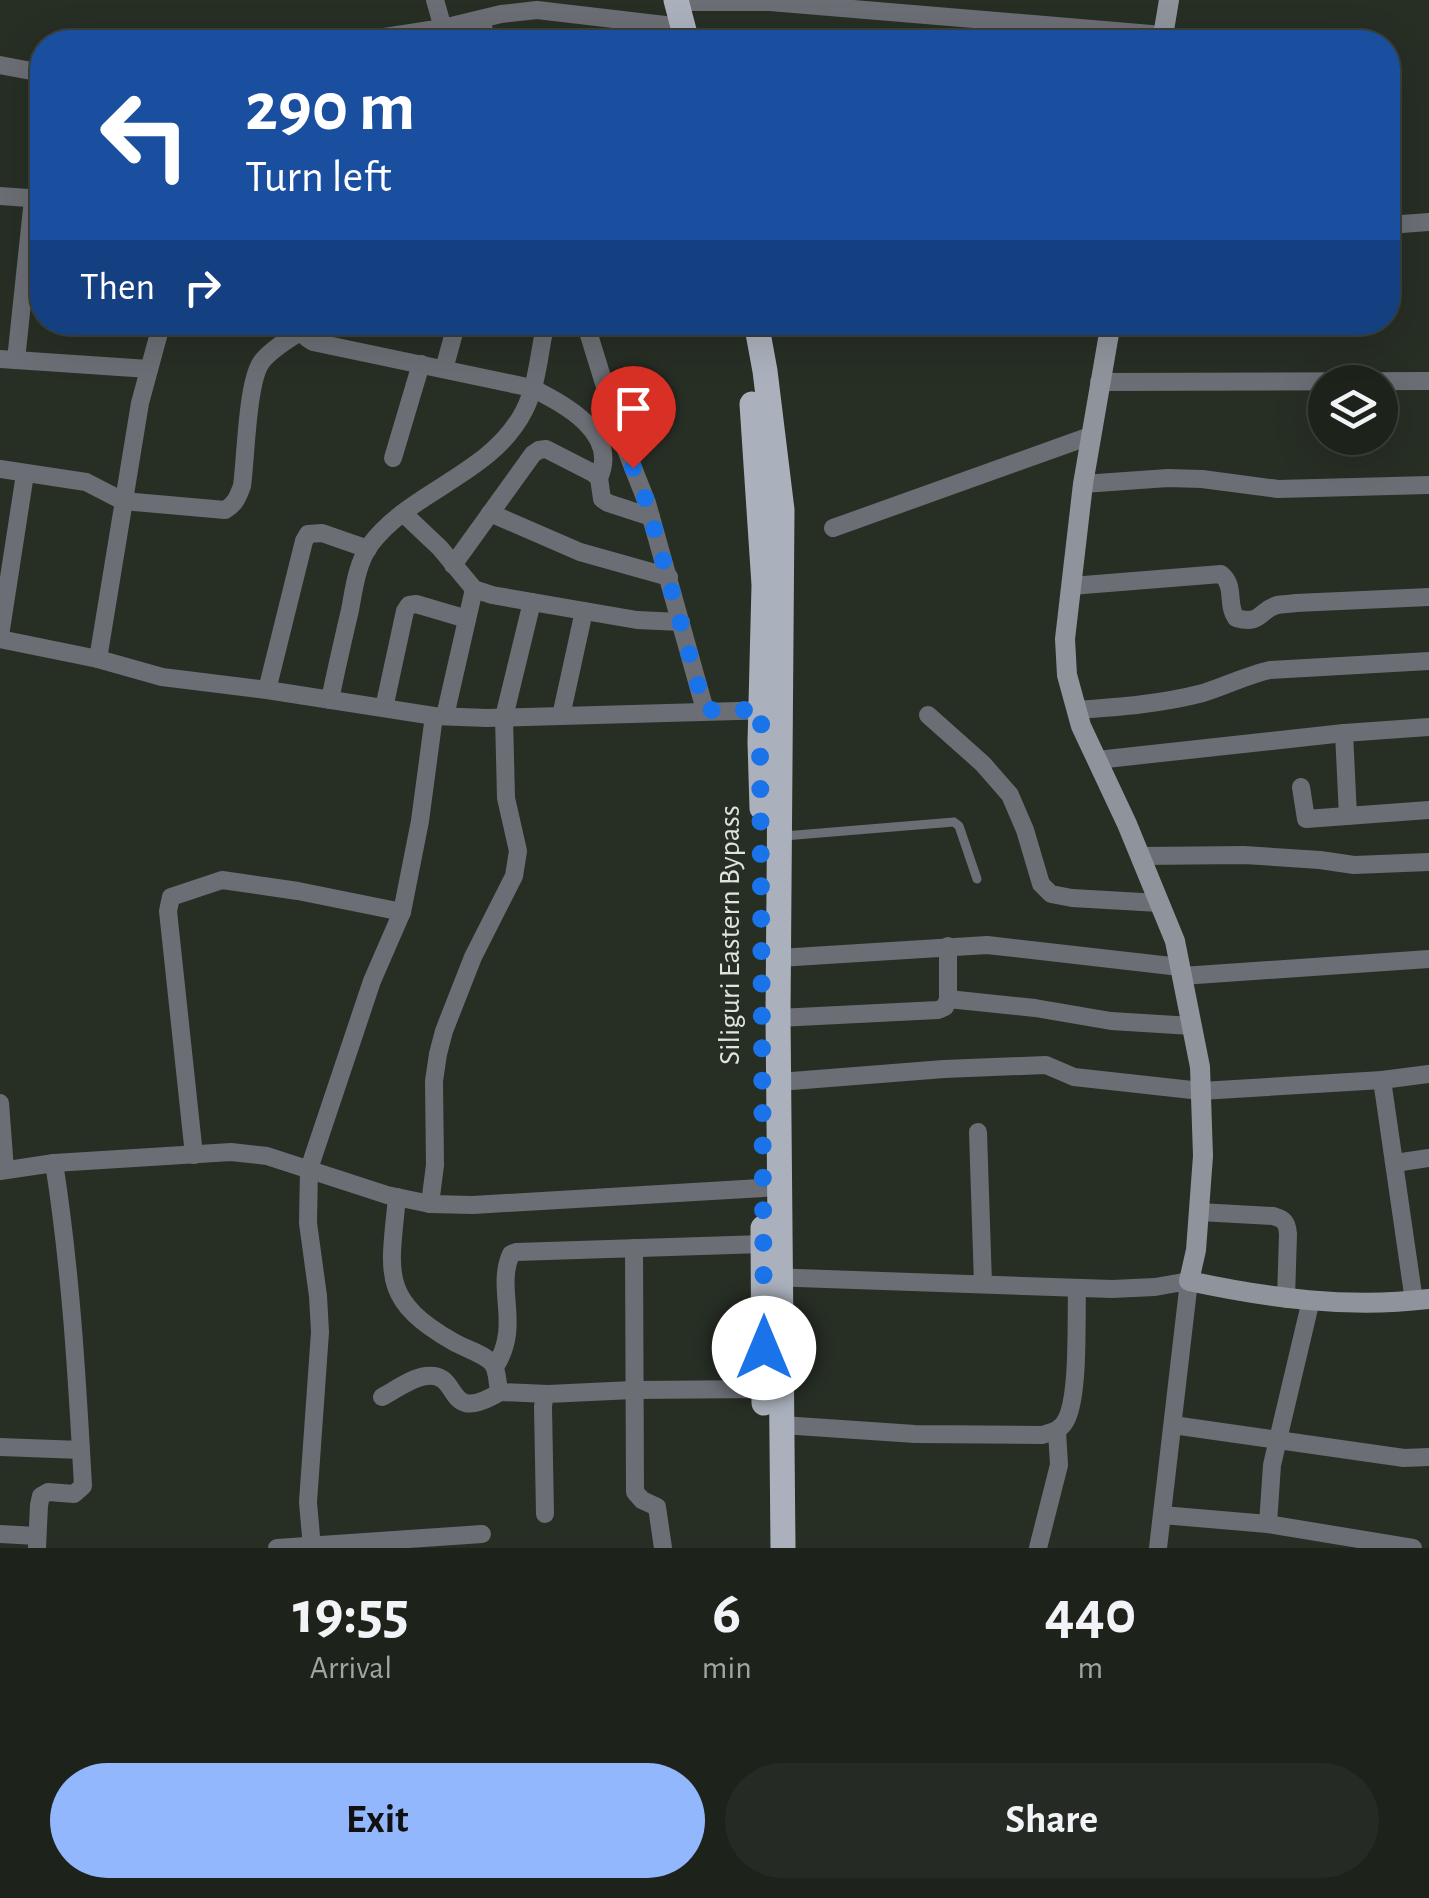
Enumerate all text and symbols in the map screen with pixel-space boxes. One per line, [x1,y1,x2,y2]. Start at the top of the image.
icon: left [80,70,210,200]
text: 290 m [245,73,415,143]
text: Turn left [245,155,392,200]
icon: right [175,260,230,315]
text: Then [80,269,155,307]
map controls [1308,365,1398,455]
button: layers [1308,365,1398,455]
pin [591,366,676,469]
icon: arrive [606,381,661,436]
street label: Siliguri Eastern Bypass [715,805,745,1065]
position arrow [712,1296,816,1400]
text: 19:55 [293,1584,409,1644]
text: 6 [712,1584,741,1644]
text: 440 [1045,1584,1136,1644]
text: Arrival [310,1652,392,1684]
text: min [702,1652,752,1684]
text: m [1078,1652,1103,1684]
button: Exit [50,1763,705,1878]
button: Share [725,1763,1379,1878]

